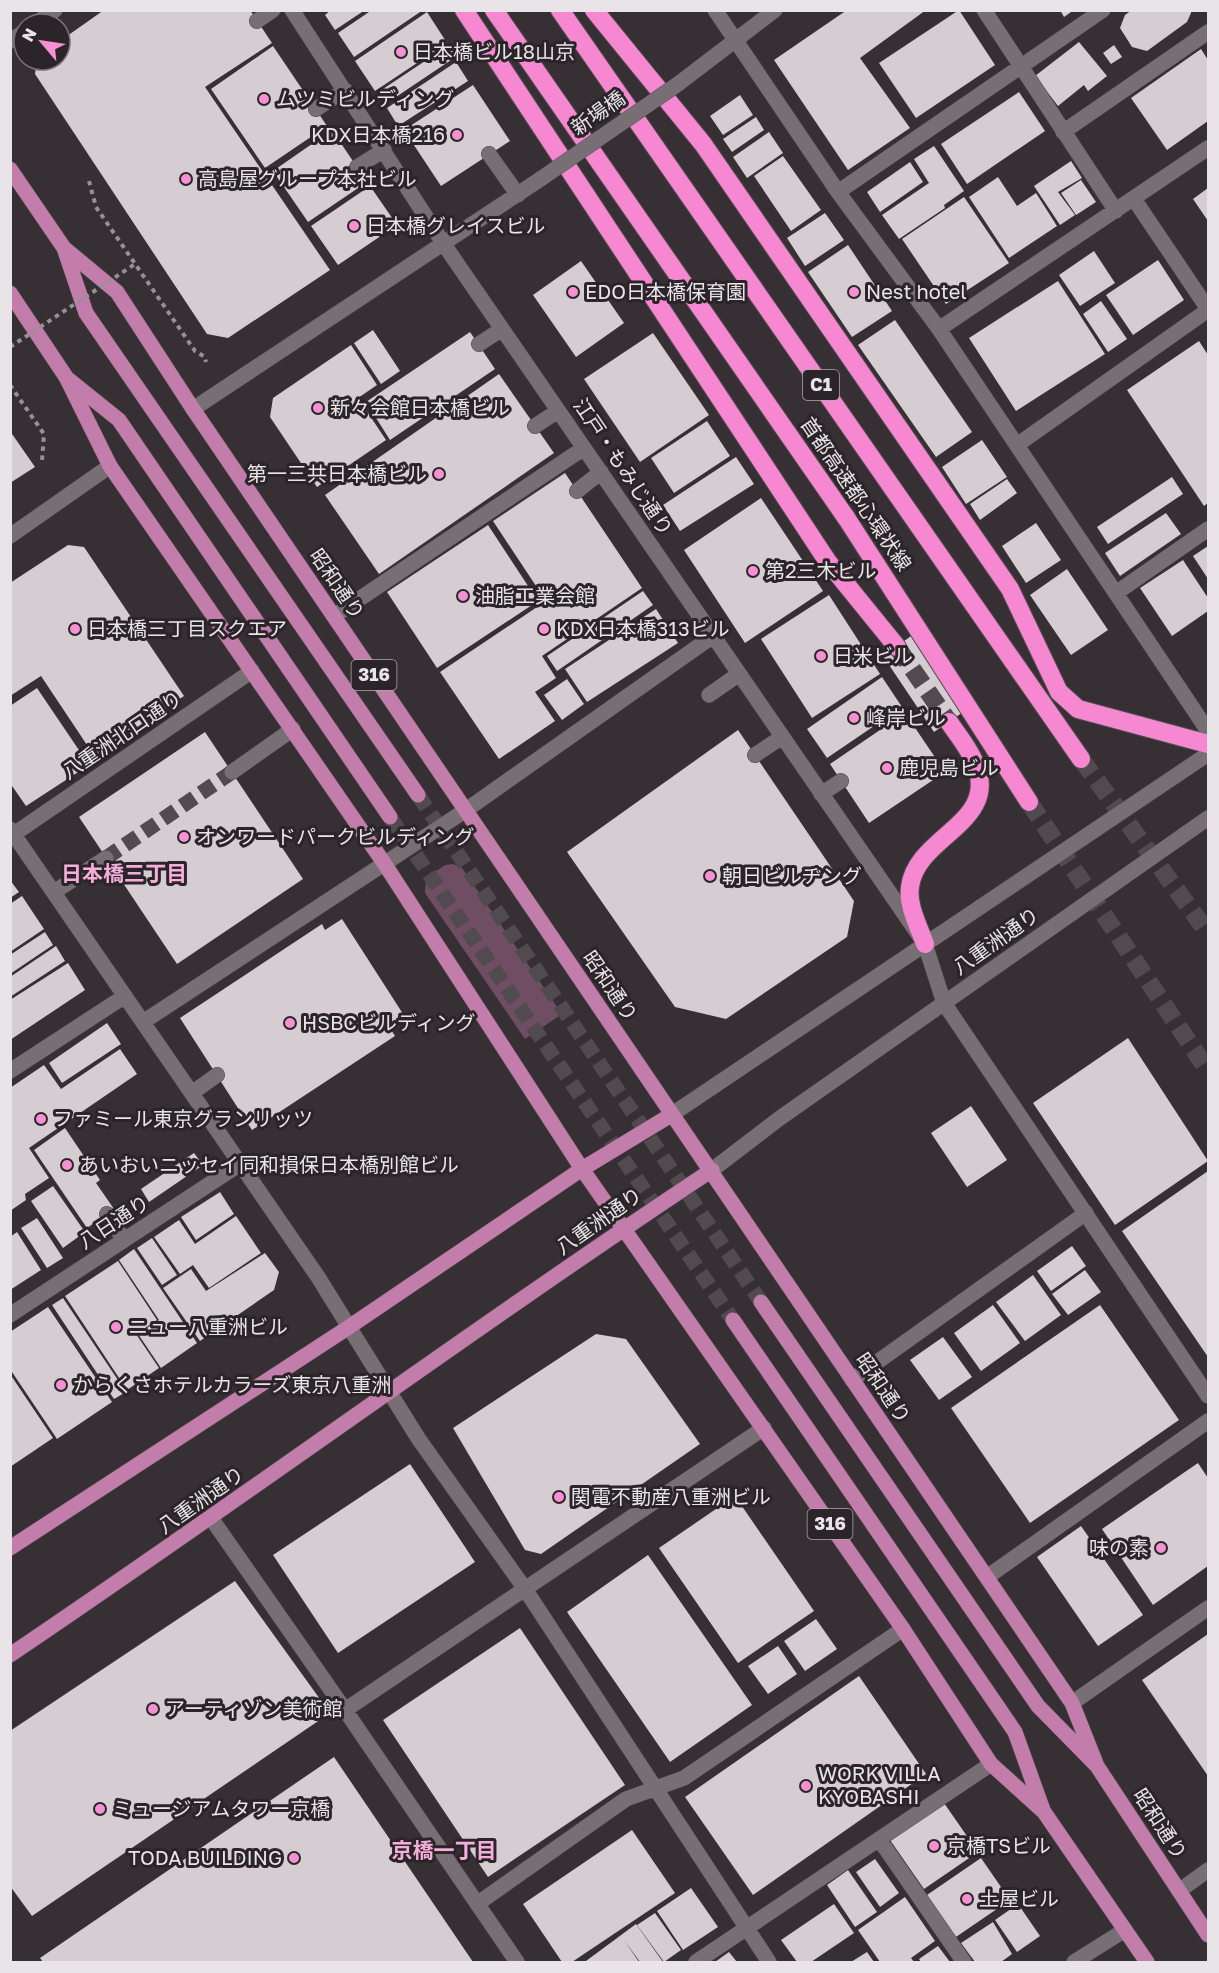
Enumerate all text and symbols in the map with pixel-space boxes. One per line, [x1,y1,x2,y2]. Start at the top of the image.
north arrow [12,12,72,72]
text: N [17,25,41,45]
place label: 日本橋ビル18山京 [413,39,575,63]
marker: 日本橋ビル18山京 [394,45,408,59]
street label: 新場橋 [566,85,629,139]
place label: ムツミビルディング [276,86,455,110]
marker: ムツミビルディング [257,92,271,106]
place label: KDX日本橋216 [311,122,445,146]
marker: KDX日本橋216 [450,128,464,142]
place label: 高島屋グループ本社ビル [198,166,417,190]
marker: 高島屋グループ本社ビル [179,172,193,186]
place label: 日本橋グレイスビル [366,213,545,237]
marker: 日本橋グレイスビル [347,219,361,233]
place label: EDO日本橋保育園 [585,279,746,303]
place label: Nest hotel [866,279,967,303]
marker: EDO日本橋保育園 [566,285,580,299]
marker: Nest hotel [847,285,861,299]
road number: C1 [803,370,839,400]
street label: 江戸・もみじ通り [569,393,679,539]
place label: 新々会館日本橋ビル [330,395,510,419]
marker: 新々会館日本橋ビル [311,401,325,415]
street label: 首都高速都心環状線 [797,412,917,575]
place label: 第一三共日本橋ビル [247,461,427,485]
marker: 第一三共日本橋ビル [432,467,446,481]
street label: 昭和通り [306,544,370,623]
place label: 第2三木ビル [765,558,877,582]
marker: 第2三木ビル [746,564,760,578]
place label: 油脂工業会館 [475,583,595,607]
marker: 油脂工業会館 [456,589,470,603]
place label: 日本橋三丁目スクエア [87,616,287,640]
place label: KDX日本橋313ビル [556,616,730,640]
marker: 日本橋三丁目スクエア [68,622,82,636]
marker: KDX日本橋313ビル [537,622,551,636]
place label: 日米ビル [833,643,913,667]
marker: 日米ビル [814,649,828,663]
road number: 316 [352,660,397,690]
street label: 八重洲北口通り [57,685,186,783]
place label: 峰岸ビル [866,705,946,729]
marker: 峰岸ビル [847,711,861,725]
place label: 鹿児島ビル [899,755,999,779]
marker: 鹿児島ビル [880,761,894,775]
place label: オンワードパークビルディング [196,824,475,848]
marker: オンワードパークビルディング [177,830,191,844]
district label: 日本橋三丁目 [61,860,187,886]
place label: 朝日ビルヂング [722,863,862,887]
marker: 朝日ビルヂング [703,869,717,883]
street label: 八重洲通り [948,902,1043,979]
street label: 昭和通り [579,946,643,1025]
place label: HSBCビルディング [302,1010,476,1034]
marker: HSBCビルディング [283,1016,297,1030]
place label: ファミール東京グランリッツ [53,1106,313,1130]
marker: ファミール東京グランリッツ [34,1112,48,1126]
place label: あいおいニッセイ同和損保日本橋別館ビル [79,1152,459,1176]
marker: あいおいニッセイ同和損保日本橋別館ビル [60,1158,74,1172]
street label: 八重洲通り [551,1182,646,1259]
street label: 八日通り [73,1189,154,1253]
place label: ニュー八重洲ビル [128,1314,288,1338]
marker: ニュー八重洲ビル [109,1320,123,1334]
street label: 昭和通り [852,1348,916,1427]
place label: からくさホテルカラーズ東京八重洲 [73,1372,391,1396]
marker: からくさホテルカラーズ東京八重洲 [54,1378,68,1392]
street label: 八重洲通り [153,1461,248,1538]
place label: 関電不動産八重洲ビル [571,1484,771,1508]
marker: 関電不動産八重洲ビル [552,1490,566,1504]
road number: 316 [808,1509,852,1539]
place label: 味の素 [1089,1535,1149,1559]
marker: 味の素 [1154,1541,1168,1555]
place label: アーティゾン美術館 [165,1696,343,1720]
marker: アーティゾン美術館 [146,1702,160,1716]
place label: WORK VILLA KYOBASHI [818,1761,941,1808]
marker: WORK VILLA KYOBASHI [799,1779,813,1793]
street label: 昭和通り [1129,1783,1193,1864]
place label: ミュージアムタワー京橋 [112,1796,330,1820]
marker: ミュージアムタワー京橋 [93,1802,107,1816]
place label: 京橋TSビル [946,1833,1051,1857]
district label: 京橋一丁目 [392,1837,497,1863]
marker: 京橋TSビル [927,1839,941,1853]
place label: TODA BUILDING [128,1845,282,1869]
marker: TODA BUILDING [287,1851,301,1865]
place label: 土屋ビル [979,1886,1059,1910]
marker: 土屋ビル [960,1892,974,1906]

